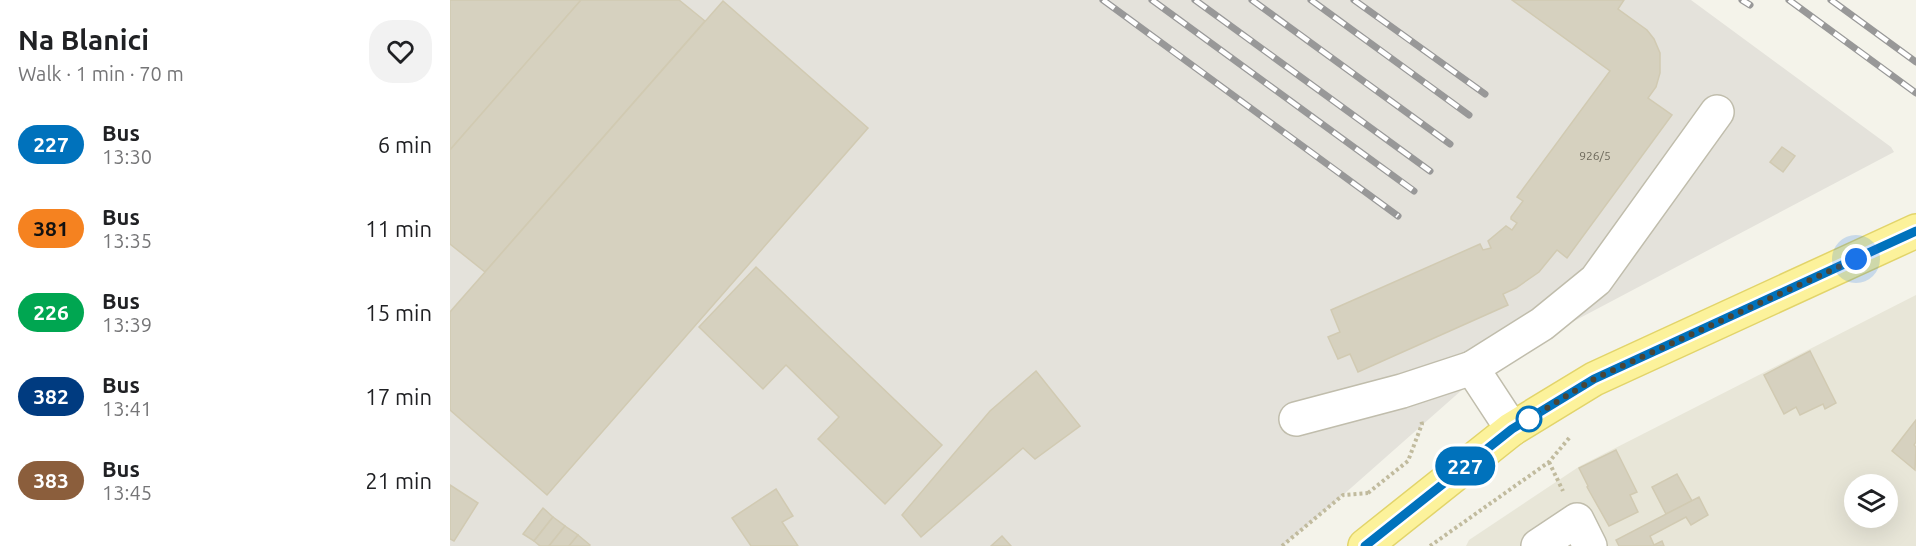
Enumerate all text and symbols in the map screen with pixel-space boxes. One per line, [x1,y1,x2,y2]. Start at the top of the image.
button: heart [369,20,432,83]
text: Na Blanici [18,24,149,55]
text: Walk · 1 min · 70 m [18,62,184,85]
text: Bus [102,120,140,145]
text: 227 [33,132,69,156]
text: 6 min [378,132,432,157]
text: 13:30 [102,145,152,168]
house number: 926/5 [1579,149,1611,162]
text: Bus [102,204,140,229]
text: 381 [33,216,69,240]
text: 11 min [365,216,432,241]
text: 13:35 [102,229,152,252]
your location [1841,244,1871,274]
text: Bus [102,288,140,313]
text: 226 [33,300,69,324]
text: 15 min [365,300,432,325]
text: 13:39 [102,313,152,336]
text: Bus [102,372,140,397]
text: 382 [33,384,69,408]
text: 17 min [365,384,432,409]
text: 13:41 [102,397,152,420]
unlabelled marker [1516,406,1542,432]
line badge: 227 [1430,446,1500,486]
text: 227 [1447,454,1483,478]
text: Bus [102,456,140,481]
text: 383 [33,468,69,492]
text: 21 min [365,468,432,493]
map controls [1844,474,1898,528]
button: layers [1844,474,1898,528]
text: 13:45 [102,481,152,504]

